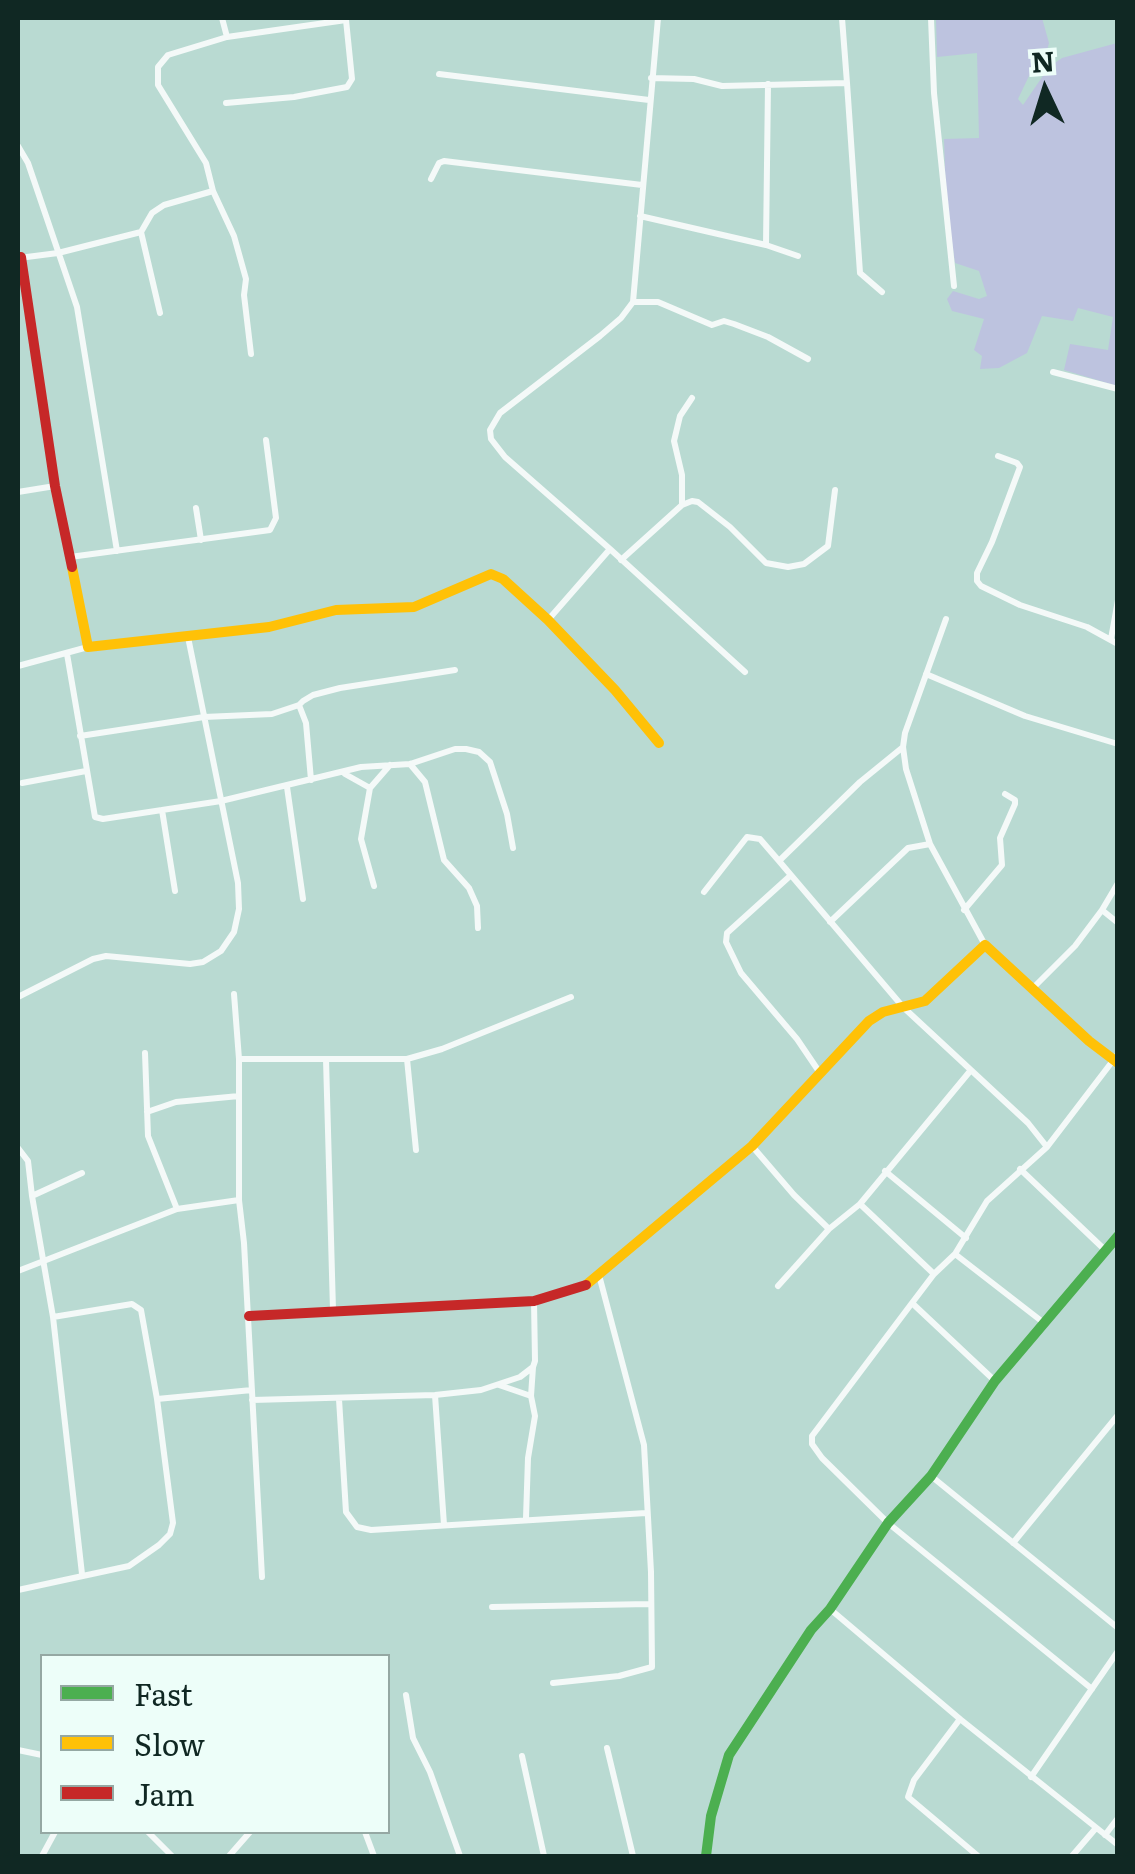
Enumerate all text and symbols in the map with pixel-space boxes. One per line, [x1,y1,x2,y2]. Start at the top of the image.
text: N [1030,38,1056,82]
north arrow [995,40,1095,140]
legend [40,1654,390,1834]
text: Fast [134,1671,193,1715]
text: Slow [134,1721,205,1765]
text: Jam [134,1771,194,1815]

